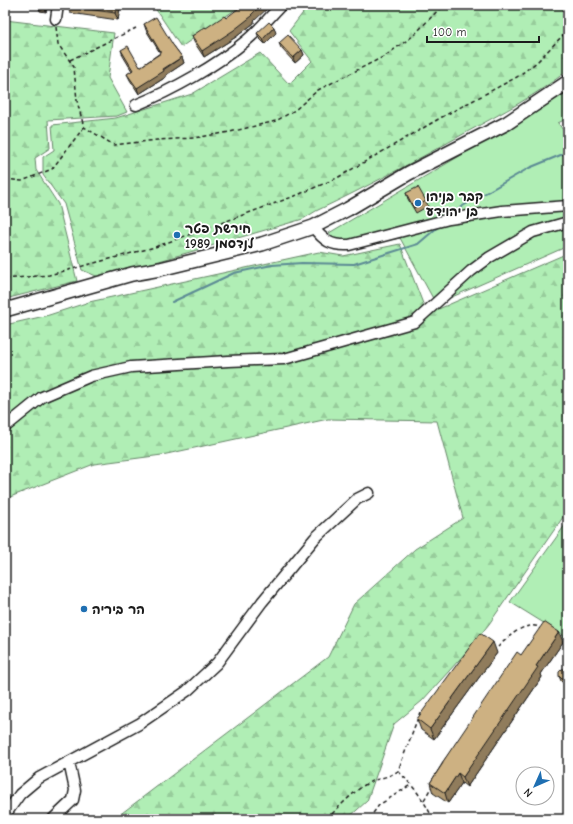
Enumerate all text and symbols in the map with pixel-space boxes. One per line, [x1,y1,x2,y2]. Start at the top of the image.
scale bar [427,18,539,44]
text: 100 m [433,25,466,39]
place label: קבר בניהו בן יהוידע [426,189,483,219]
marker: קבר בניהו בן יהוידע [413,198,423,208]
place label: חירשת פטר לנדסמן 1989 [185,221,255,252]
marker: חירשת פטר לנדסמן 1989 [172,230,182,240]
place label: הר ביריה [92,602,145,617]
marker: הר ביריה [79,604,89,614]
north arrow [515,766,555,806]
text: N [521,786,535,800]

